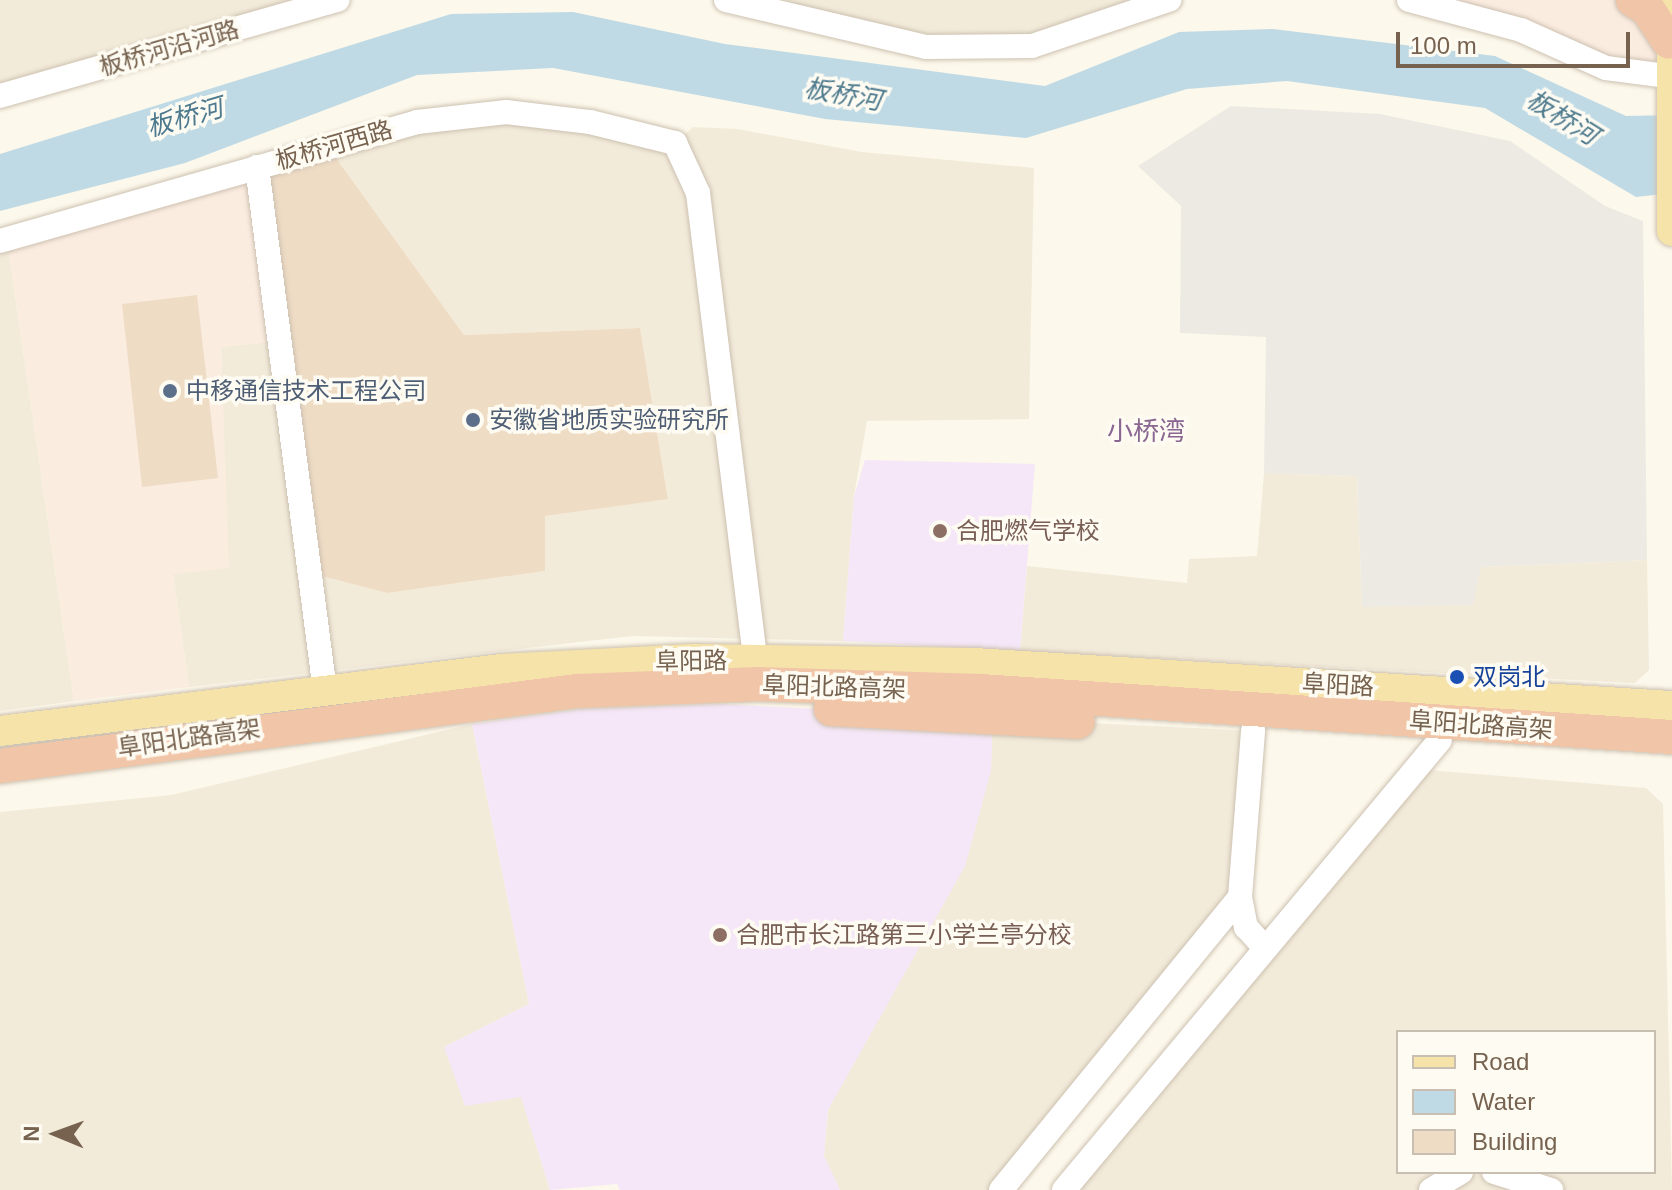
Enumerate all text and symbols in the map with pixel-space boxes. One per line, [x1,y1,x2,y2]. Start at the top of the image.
street label: 板桥河沿河路 [96,14,242,82]
scale bar [1400,16,1634,66]
text: 100 m [1410,32,1477,59]
water label: 板桥河 [802,73,884,117]
water label: 板桥河 [1521,84,1603,152]
water label: 板桥河 [143,92,227,144]
street label: 板桥河西路 [272,115,396,175]
place label: 中移通信技术工程公司 [186,377,426,405]
marker: 中移通信技术工程公司 [161,382,179,400]
place label: 安徽省地质实验研究所 [489,406,729,434]
marker: 安徽省地质实验研究所 [464,411,482,429]
district label: 小桥湾 [1107,416,1185,448]
place label: 合肥燃气学校 [956,517,1100,545]
marker: 合肥燃气学校 [931,522,949,540]
street label: 阜阳路 [655,646,727,676]
place label: 双岗北 [1473,663,1545,691]
marker: 双岗北 [1448,668,1466,686]
street label: 阜阳路 [1301,669,1375,701]
street label: 阜阳北路高架 [762,670,906,704]
street label: 阜阳北路高架 [1408,706,1554,744]
street label: 阜阳北路高架 [116,714,262,762]
place label: 合肥市长江路第三小学兰亭分校 [736,921,1072,949]
marker: 合肥市长江路第三小学兰亭分校 [711,926,729,944]
legend [1396,1030,1656,1174]
text: Road [1472,1048,1529,1075]
text: Water [1472,1088,1535,1115]
north arrow [16,1094,96,1174]
text: N [19,1125,44,1142]
text: Building [1472,1128,1557,1155]

